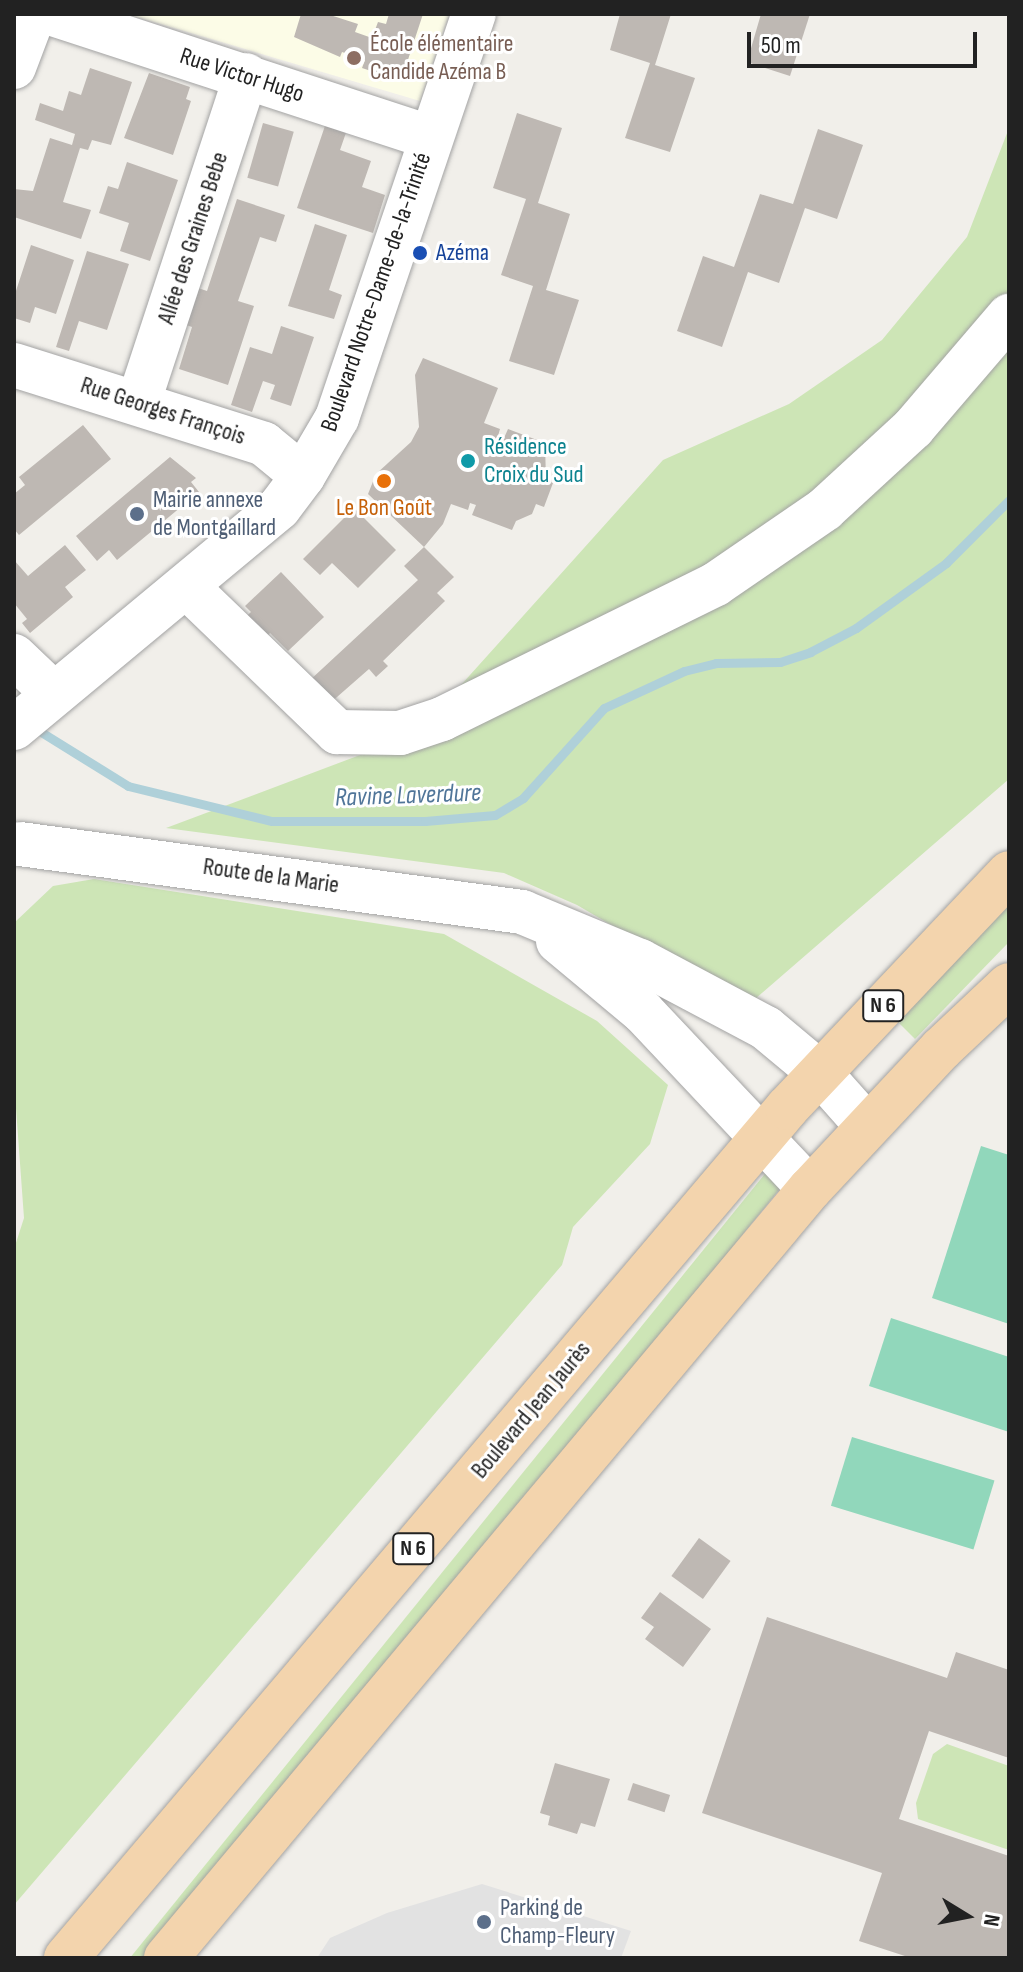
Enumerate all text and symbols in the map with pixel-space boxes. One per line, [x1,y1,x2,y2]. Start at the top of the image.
scale bar [751,16,981,66]
place label: École élémentaire Candide Azéma B [370,30,513,86]
text: 50 m [761,31,801,60]
street label: Rue Victor Hugo [176,41,308,109]
marker: École élémentaire Candide Azéma B [345,49,363,67]
street label: Allée des Graines Bebe [152,148,234,328]
street label: Boulevard Notre-Dame-de-la-Trinité [315,149,437,435]
place label: Azéma [436,239,489,267]
marker: Azéma [411,244,429,262]
street label: Rue Georges François [77,371,249,451]
place label: Résidence Croix du Sud [484,433,583,489]
marker: Résidence Croix du Sud [459,452,477,470]
marker: Le Bon Goût [375,472,393,490]
place label: Mairie annexe de Montgaillard [153,486,276,542]
place label: Le Bon Goût [336,494,432,522]
marker: Mairie annexe de Montgaillard [128,505,146,523]
water label: Ravine Laverdure [334,778,482,814]
street label: Route de la Marie [201,852,341,900]
road number: N 6 [861,988,905,1024]
street label: Boulevard Jean Jaurès [465,1336,597,1484]
road number: N 6 [391,1531,435,1567]
north arrow [927,1876,1007,1956]
place label: Parking de Champ-Fleury [500,1894,615,1950]
text: N [977,1912,1005,1928]
marker: Parking de Champ-Fleury [475,1913,493,1931]

